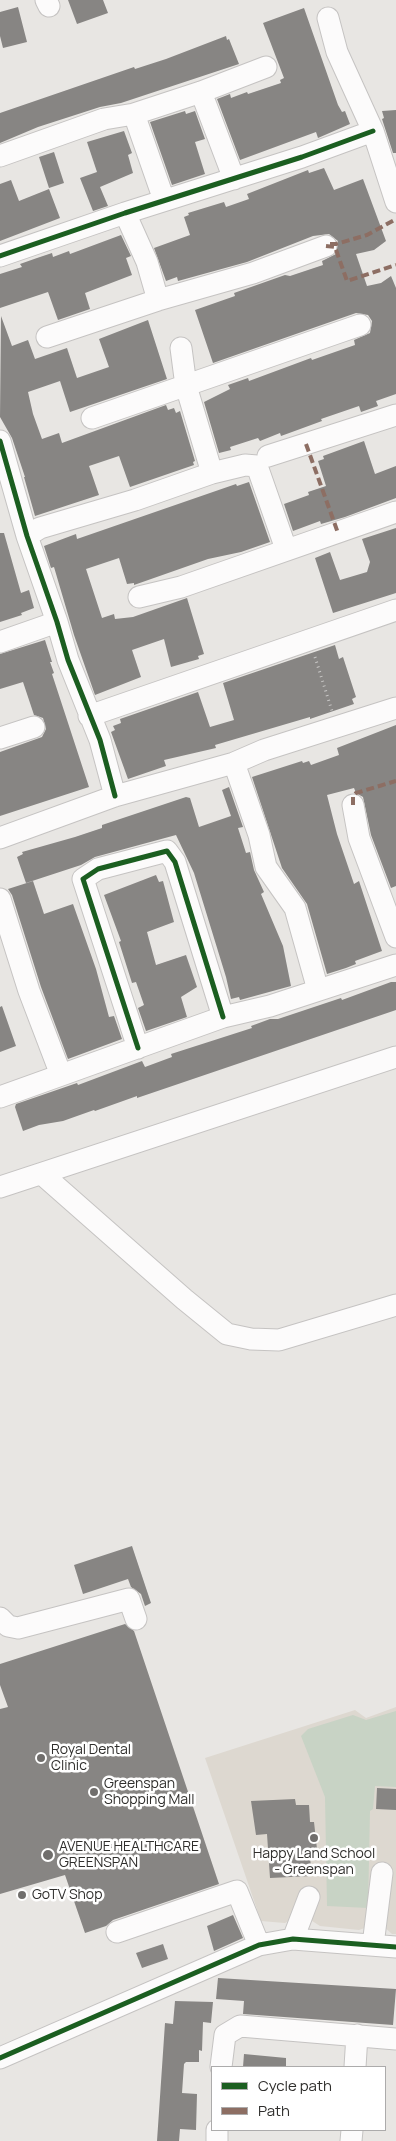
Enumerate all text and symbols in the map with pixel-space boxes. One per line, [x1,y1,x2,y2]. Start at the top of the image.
place label: Royal Dental Clinic [51,1742,131,1774]
marker: Royal Dental Clinic [35,1752,47,1764]
place label: Greenspan Shopping Mall [104,1776,195,1808]
marker: Greenspan Shopping Mall [88,1786,100,1798]
marker: Happy Land School - Greenspan [308,1832,320,1844]
place label: AVENUE HEALTHCARE GREENSPAN [59,1839,199,1871]
place label: Happy Land School - Greenspan [253,1846,375,1878]
marker: AVENUE HEALTHCARE GREENSPAN [41,1848,55,1862]
place label: GoTV Shop [32,1887,102,1903]
marker: GoTV Shop [16,1889,28,1901]
legend [211,2066,386,2131]
text: Cycle path [258,2075,332,2096]
text: Path [258,2100,290,2121]

